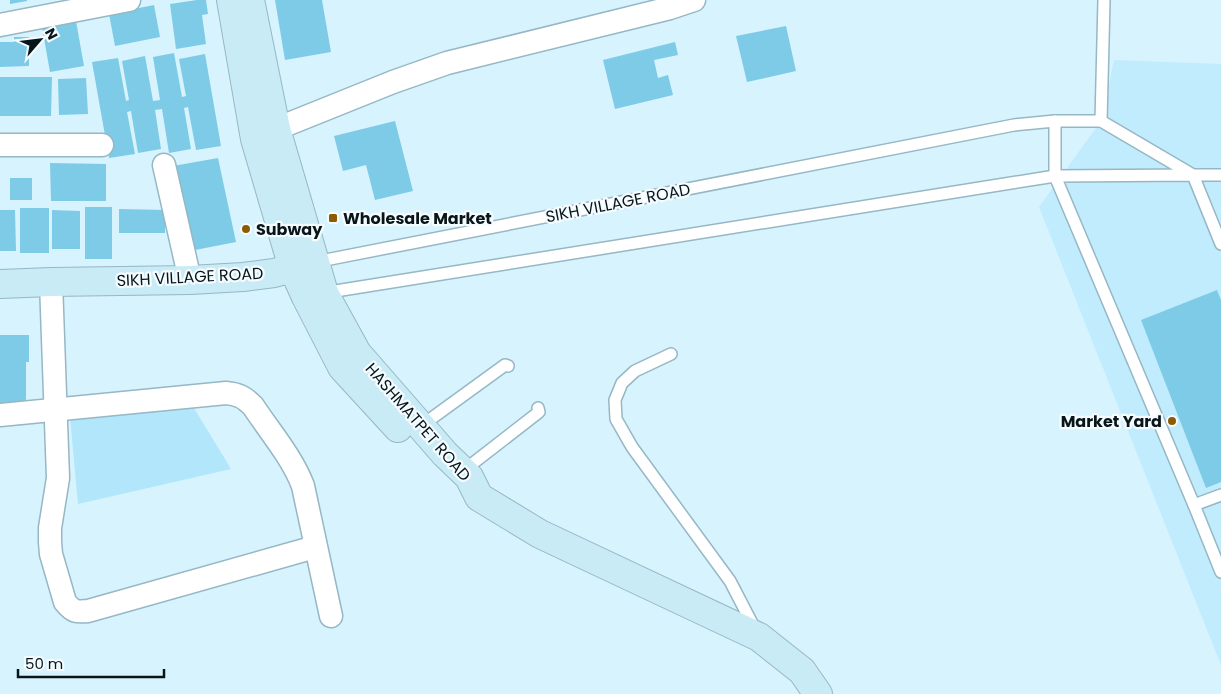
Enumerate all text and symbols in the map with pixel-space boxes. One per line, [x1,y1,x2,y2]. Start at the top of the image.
north arrow [15,15,65,65]
text: N [40,25,63,43]
street label: SIKH VILLAGE ROAD [544,178,692,228]
place label: Wholesale Market [343,207,492,230]
marker: Wholesale Market [327,212,339,224]
place label: Subway [256,218,323,241]
marker: Subway [240,223,252,235]
street label: SIKH VILLAGE ROAD [116,262,264,292]
street label: HASHMATPET ROAD [360,358,476,486]
place label: Market Yard [1061,410,1162,433]
marker: Market Yard [1166,415,1178,427]
scale bar [18,646,164,678]
text: 50 m [25,653,63,674]

